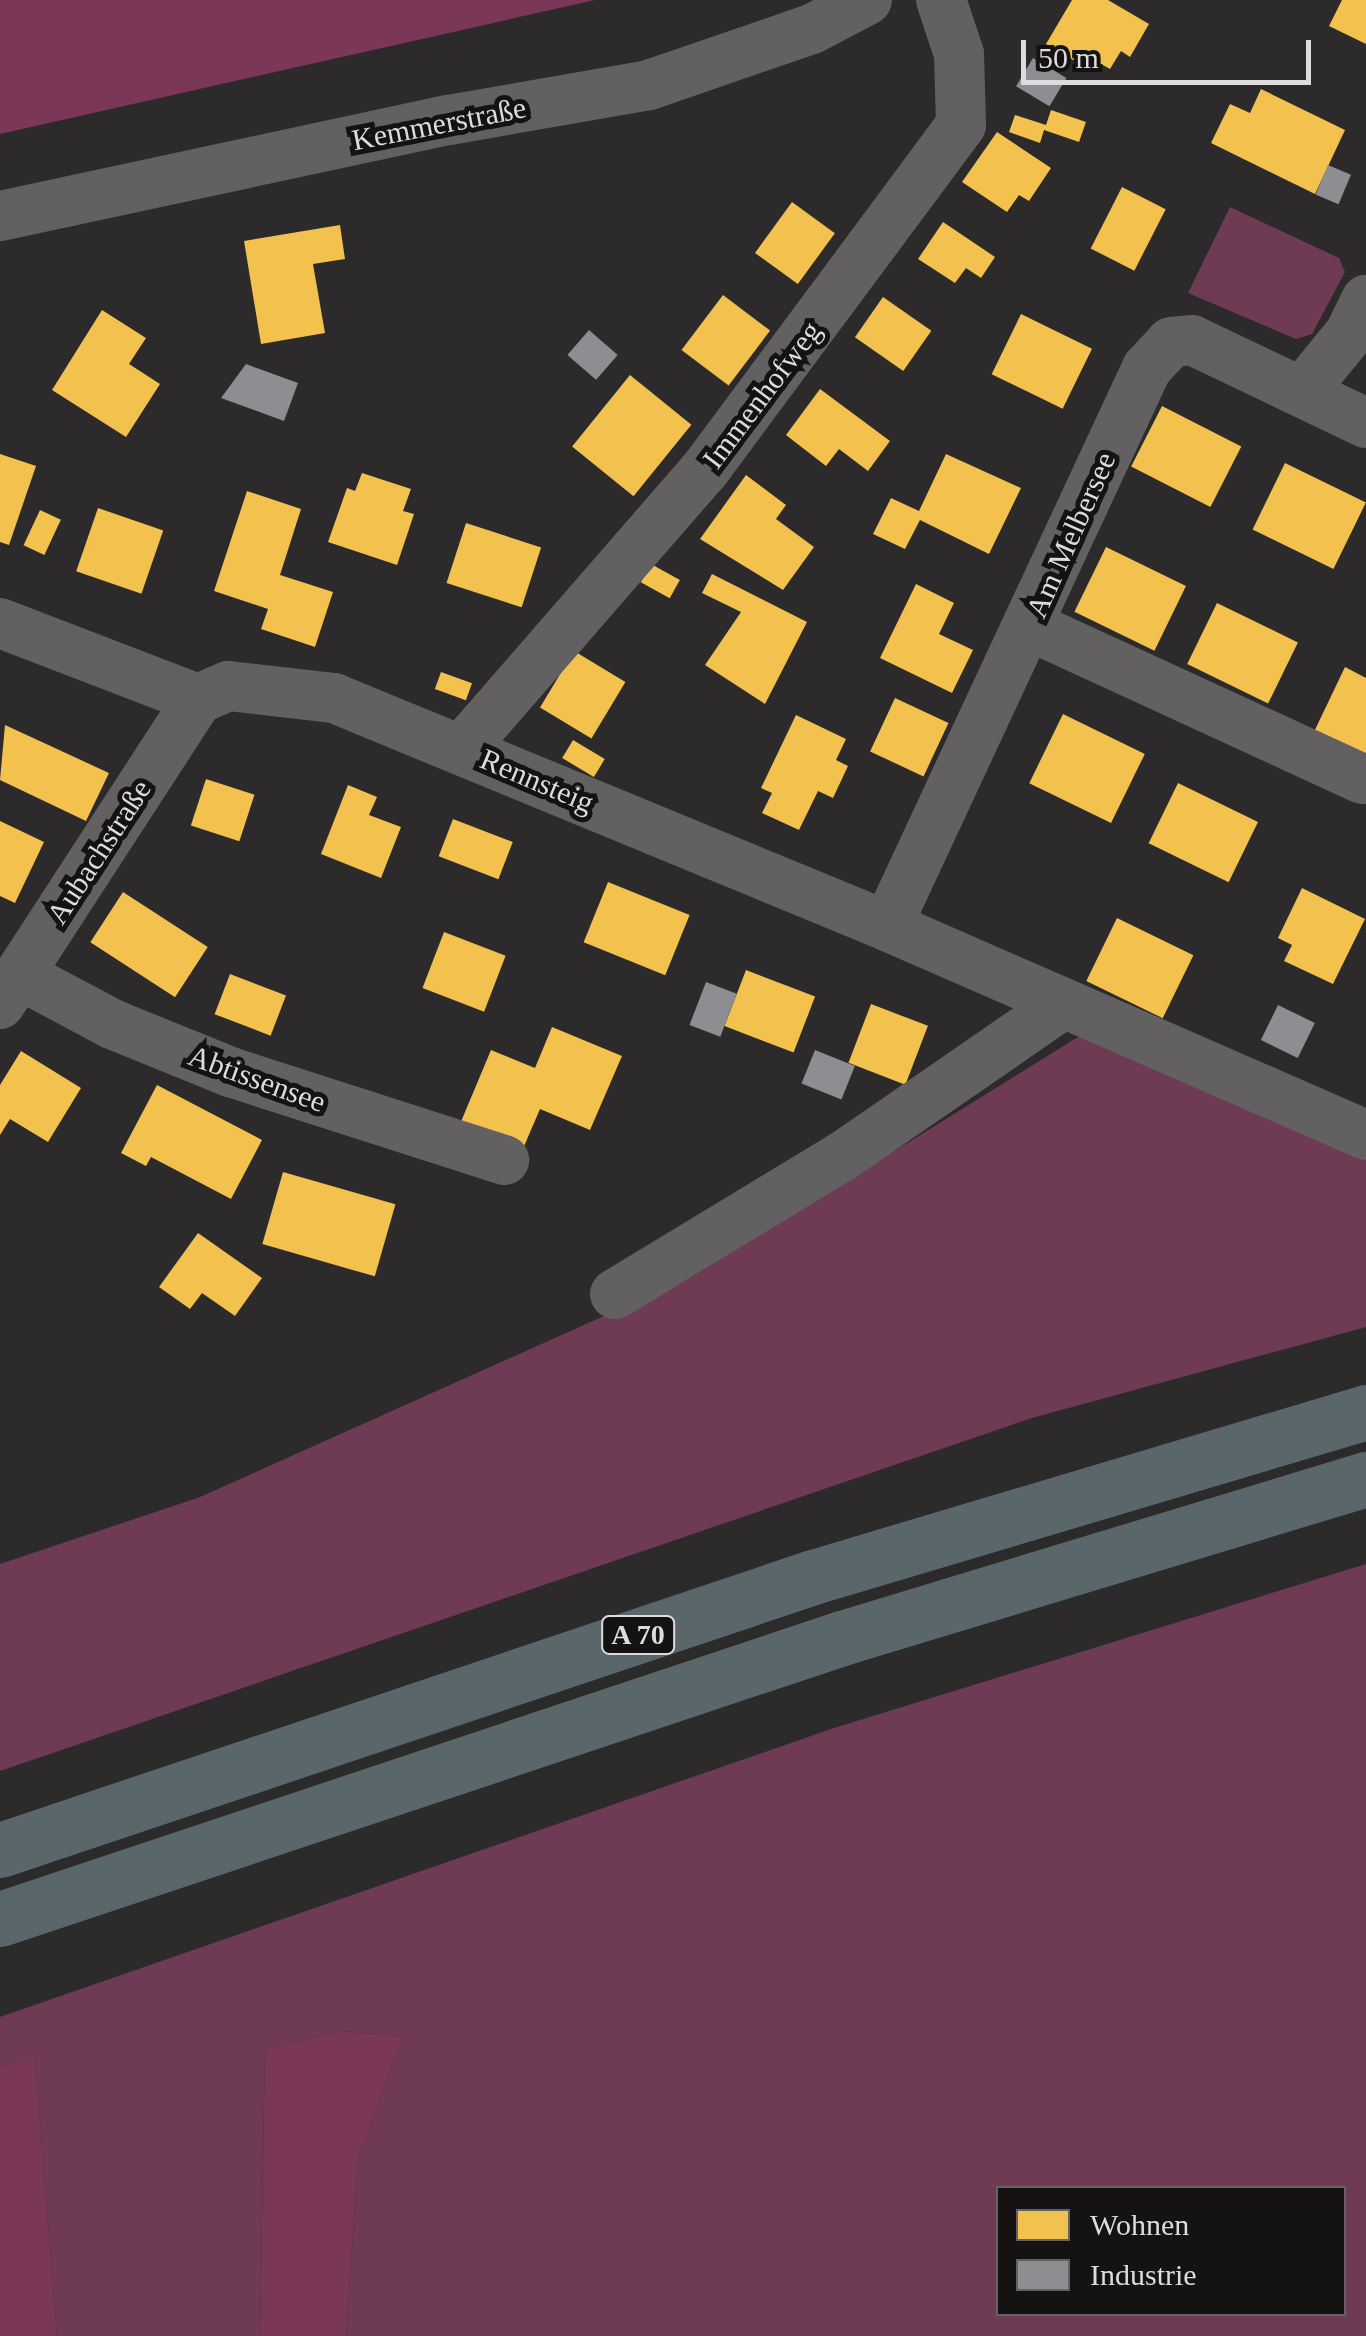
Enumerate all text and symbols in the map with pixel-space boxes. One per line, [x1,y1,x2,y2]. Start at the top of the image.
scale bar [1026,20,1316,82]
text: 50 m [1038,41,1099,74]
street label: Kemmerstraße [349,89,529,159]
street label: Immenhofweg [695,314,829,476]
street label: Am Melbersee [1018,447,1124,623]
street label: Rennsteig [475,741,599,821]
street label: Aubachstraße [39,773,159,931]
street label: Abtissensee [184,1038,330,1120]
road number: A 70 [598,1612,678,1658]
legend [996,2186,1346,2316]
text: Wohnen [1090,2208,1189,2241]
text: Industrie [1090,2258,1197,2291]

